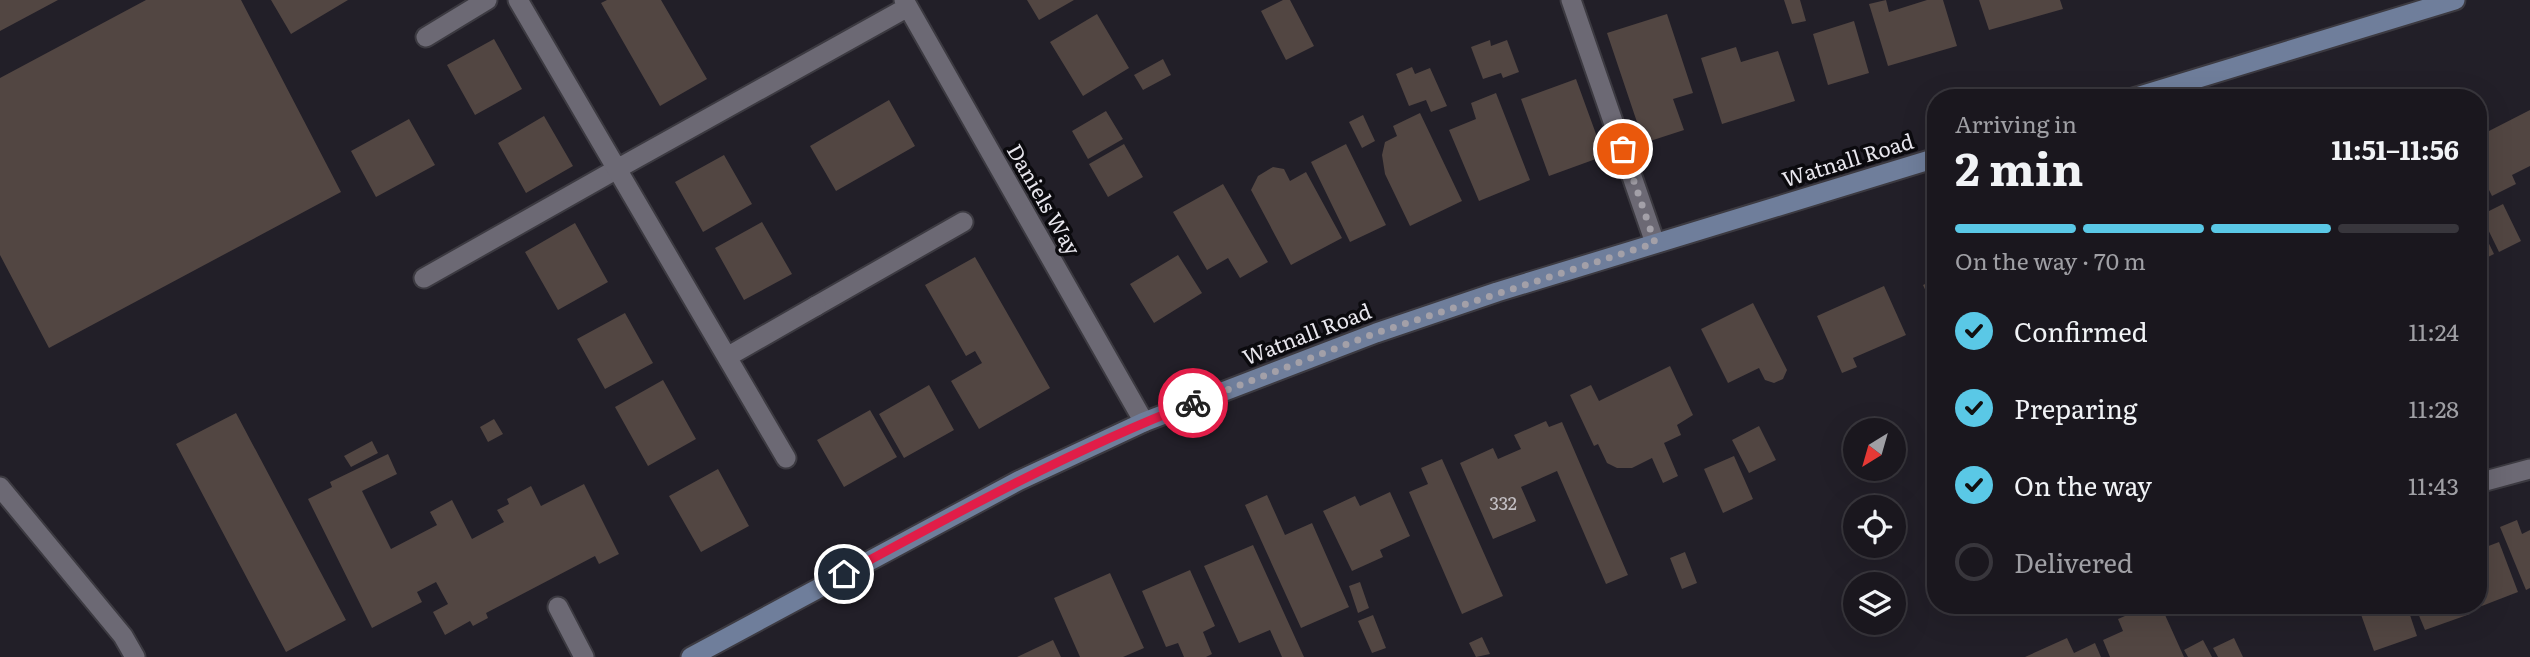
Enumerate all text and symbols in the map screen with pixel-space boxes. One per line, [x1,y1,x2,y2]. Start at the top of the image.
text: Arriving in [1955,106,2077,140]
pin [1593,119,1653,179]
street label: Watnall Road [1778,124,1917,193]
text: 11:51–11:56 [2332,129,2459,168]
icon: bag [1604,130,1642,168]
text: 2 min [1955,132,2084,200]
street label: Daniels Way [1001,137,1090,261]
text: On the way · 70 m [1955,243,2146,277]
street label: Watnall Road [1237,294,1375,371]
text: Confirmed [2014,311,2148,350]
icon: check [1955,312,1993,350]
text: 11:24 [2409,314,2459,348]
courier [1158,368,1228,438]
icon: bike [1174,384,1212,422]
text: Preparing [2014,388,2137,427]
icon: check [1955,389,1993,427]
text: 11:28 [2409,391,2459,425]
north arrow [1843,418,1906,481]
map controls [1843,418,1906,635]
text: On the way [2014,465,2152,504]
icon: check [1955,466,1993,504]
text: 11:43 [2408,468,2459,502]
house number: 332 [1489,489,1517,516]
button: locate [1843,495,1906,558]
text: Delivered [2014,542,2133,581]
pin [814,544,874,604]
icon: home [825,555,863,593]
button: layers [1843,572,1906,635]

